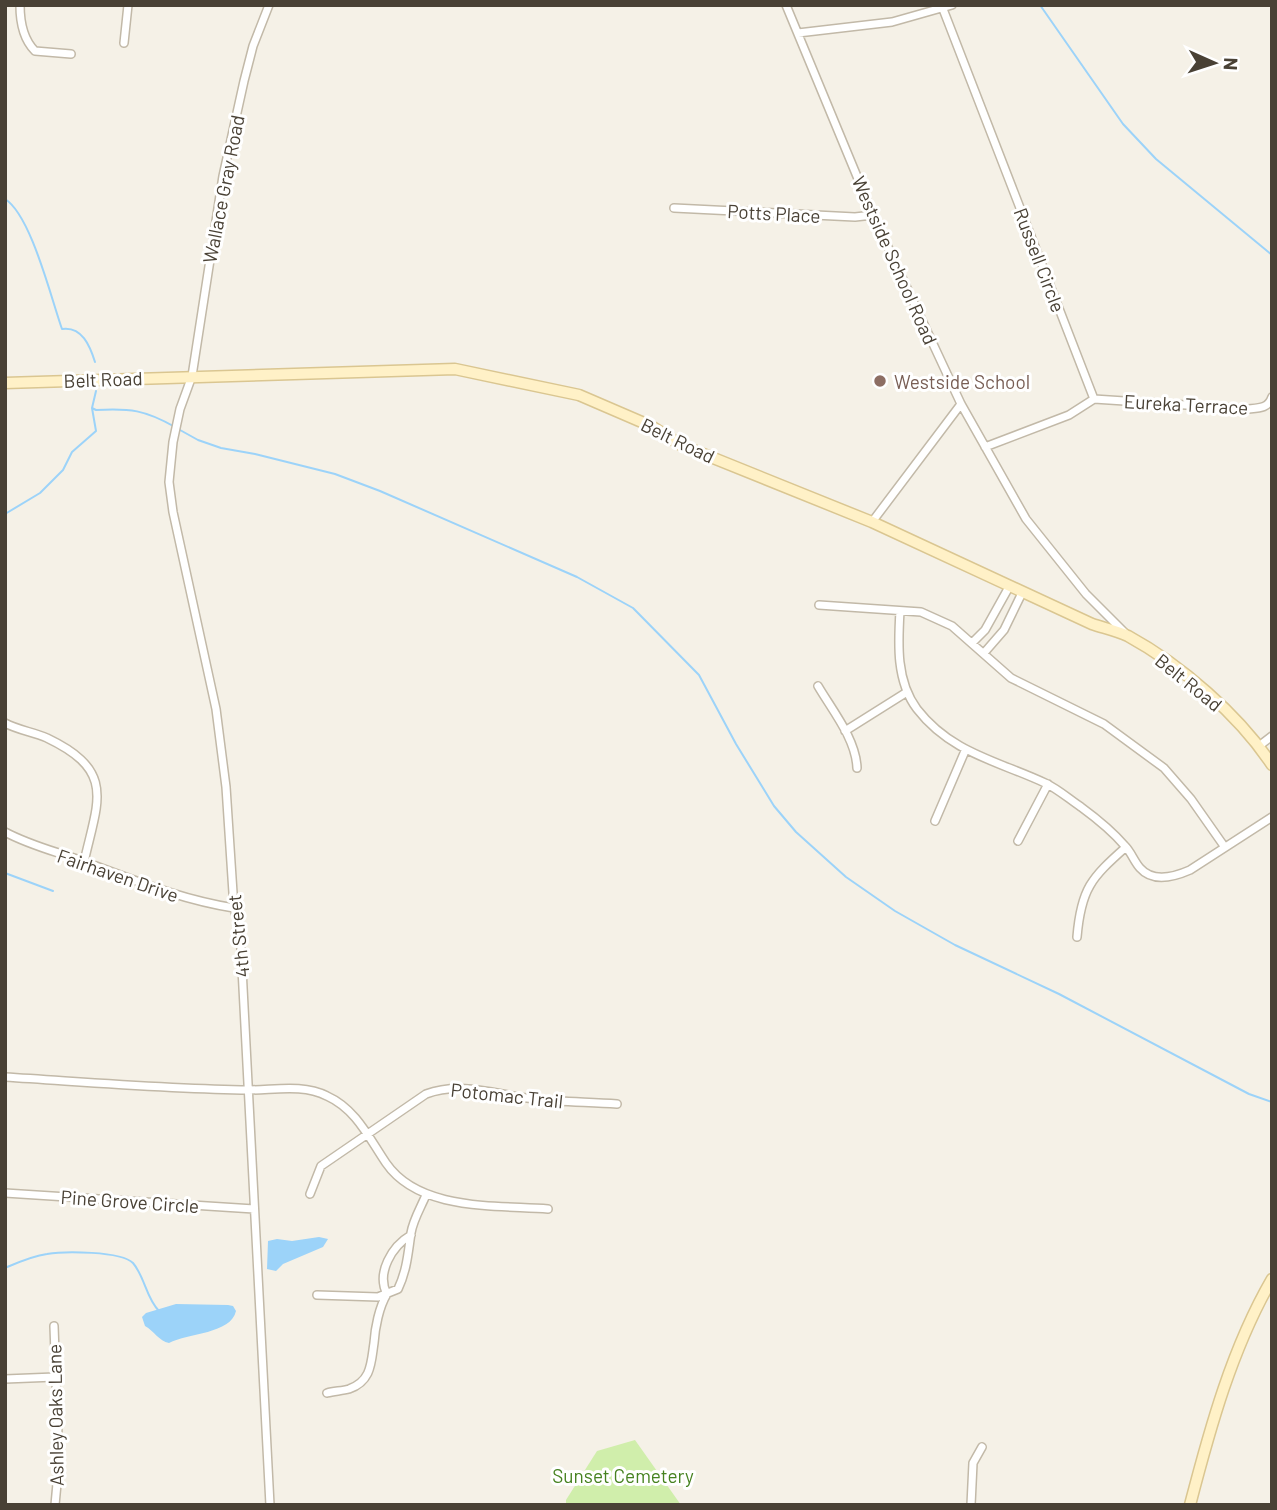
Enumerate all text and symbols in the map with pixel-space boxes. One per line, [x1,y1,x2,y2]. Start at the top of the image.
north arrow [1179,28,1249,98]
text: N [1220,57,1243,71]
street label: Wallace Gray Road [197,113,249,265]
street label: Westside School Road [847,172,943,348]
street label: Potts Place [727,199,821,227]
street label: Russell Circle [1010,205,1070,315]
street label: Belt Road [63,366,143,392]
place label: Westside School [894,370,1030,393]
marker: Westside School [872,373,888,389]
street label: Eureka Terrace [1123,389,1249,419]
street label: Belt Road [637,412,719,468]
street label: Belt Road [1151,648,1227,716]
street label: Fairhaven Drive [54,844,182,906]
street label: 4th Street [222,893,254,979]
street label: Potomac Trail [450,1078,564,1112]
street label: Pine Grove Circle [60,1185,200,1217]
street label: Ashley Oaks Lane [42,1344,68,1486]
park label: Sunset Cemetery [552,1464,694,1487]

